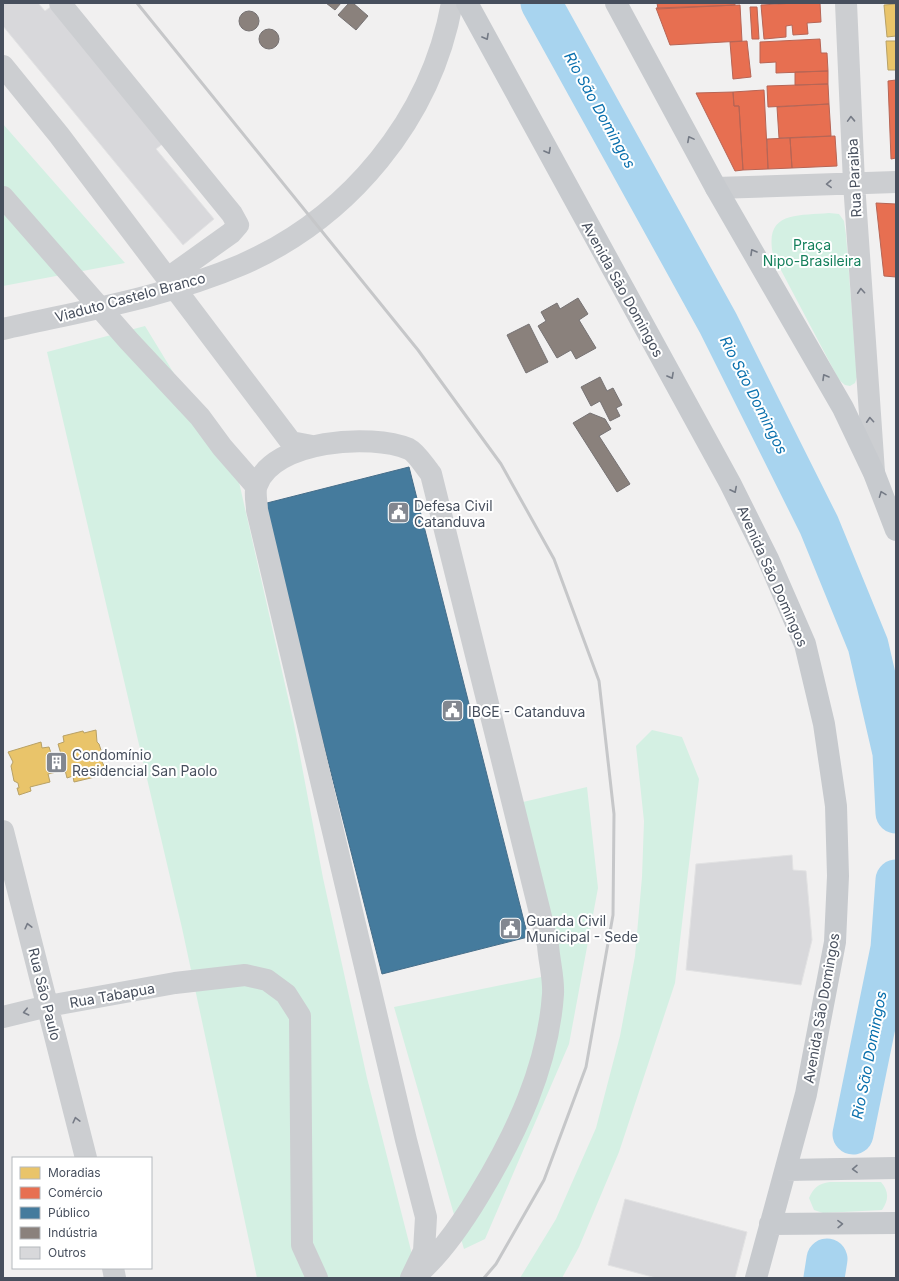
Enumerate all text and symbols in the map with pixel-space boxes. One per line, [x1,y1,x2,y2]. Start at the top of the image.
one-way arrow [481,33,488,40]
water label: Rio São Domingos [560,48,640,172]
one-way arrow [847,116,856,122]
one-way arrow [687,136,694,143]
street label: Rua Paraiba [843,138,865,218]
one-way arrow [543,147,551,154]
one-way arrow [826,180,832,188]
street label: Avenida São Domingos [579,218,667,360]
park label: Praça Nipo-Brasileira [763,236,861,269]
one-way arrow [751,249,758,256]
street label: Viaduto Castelo Branco [53,269,207,325]
one-way arrow [857,288,866,294]
water label: Rio São Domingos [716,333,792,457]
one-way arrow [667,372,674,379]
one-way arrow [822,374,829,381]
one-way arrow [866,417,875,423]
one-way arrow [729,485,736,493]
one-way arrow [878,490,886,497]
place label: Defesa Civil Catanduva [414,497,493,530]
public building icon: Defesa Civil Catanduva [385,500,411,526]
street label: Avenida São Domingos [734,503,812,649]
public building icon: IBGE - Catanduva [440,698,466,724]
place label: IBGE - Catanduva [468,703,585,720]
place label: Condomínio Residencial San Paolo [72,746,217,779]
building icon: Condomínio Residencial San Paolo [44,749,70,775]
place label: Guarda Civil Municipal - Sede [526,912,638,945]
public building icon: Guarda Civil Municipal - Sede [497,915,523,941]
one-way arrow [24,923,32,929]
street label: Avenida São Domingos [799,931,843,1085]
street label: Rua São Paulo [25,946,65,1042]
street label: Rua Tabapua [68,979,156,1011]
water label: Rio São Domingos [847,989,891,1121]
one-way arrow [22,1007,29,1015]
one-way arrow [73,1117,81,1123]
legend [12,1157,152,1269]
text: Moradias [48,1165,101,1180]
one-way arrow [852,1165,858,1173]
text: Comércio [48,1185,103,1200]
text: Público [48,1205,90,1220]
one-way arrow [837,1220,843,1228]
text: Indústria [48,1225,97,1240]
text: Outros [48,1245,86,1260]

